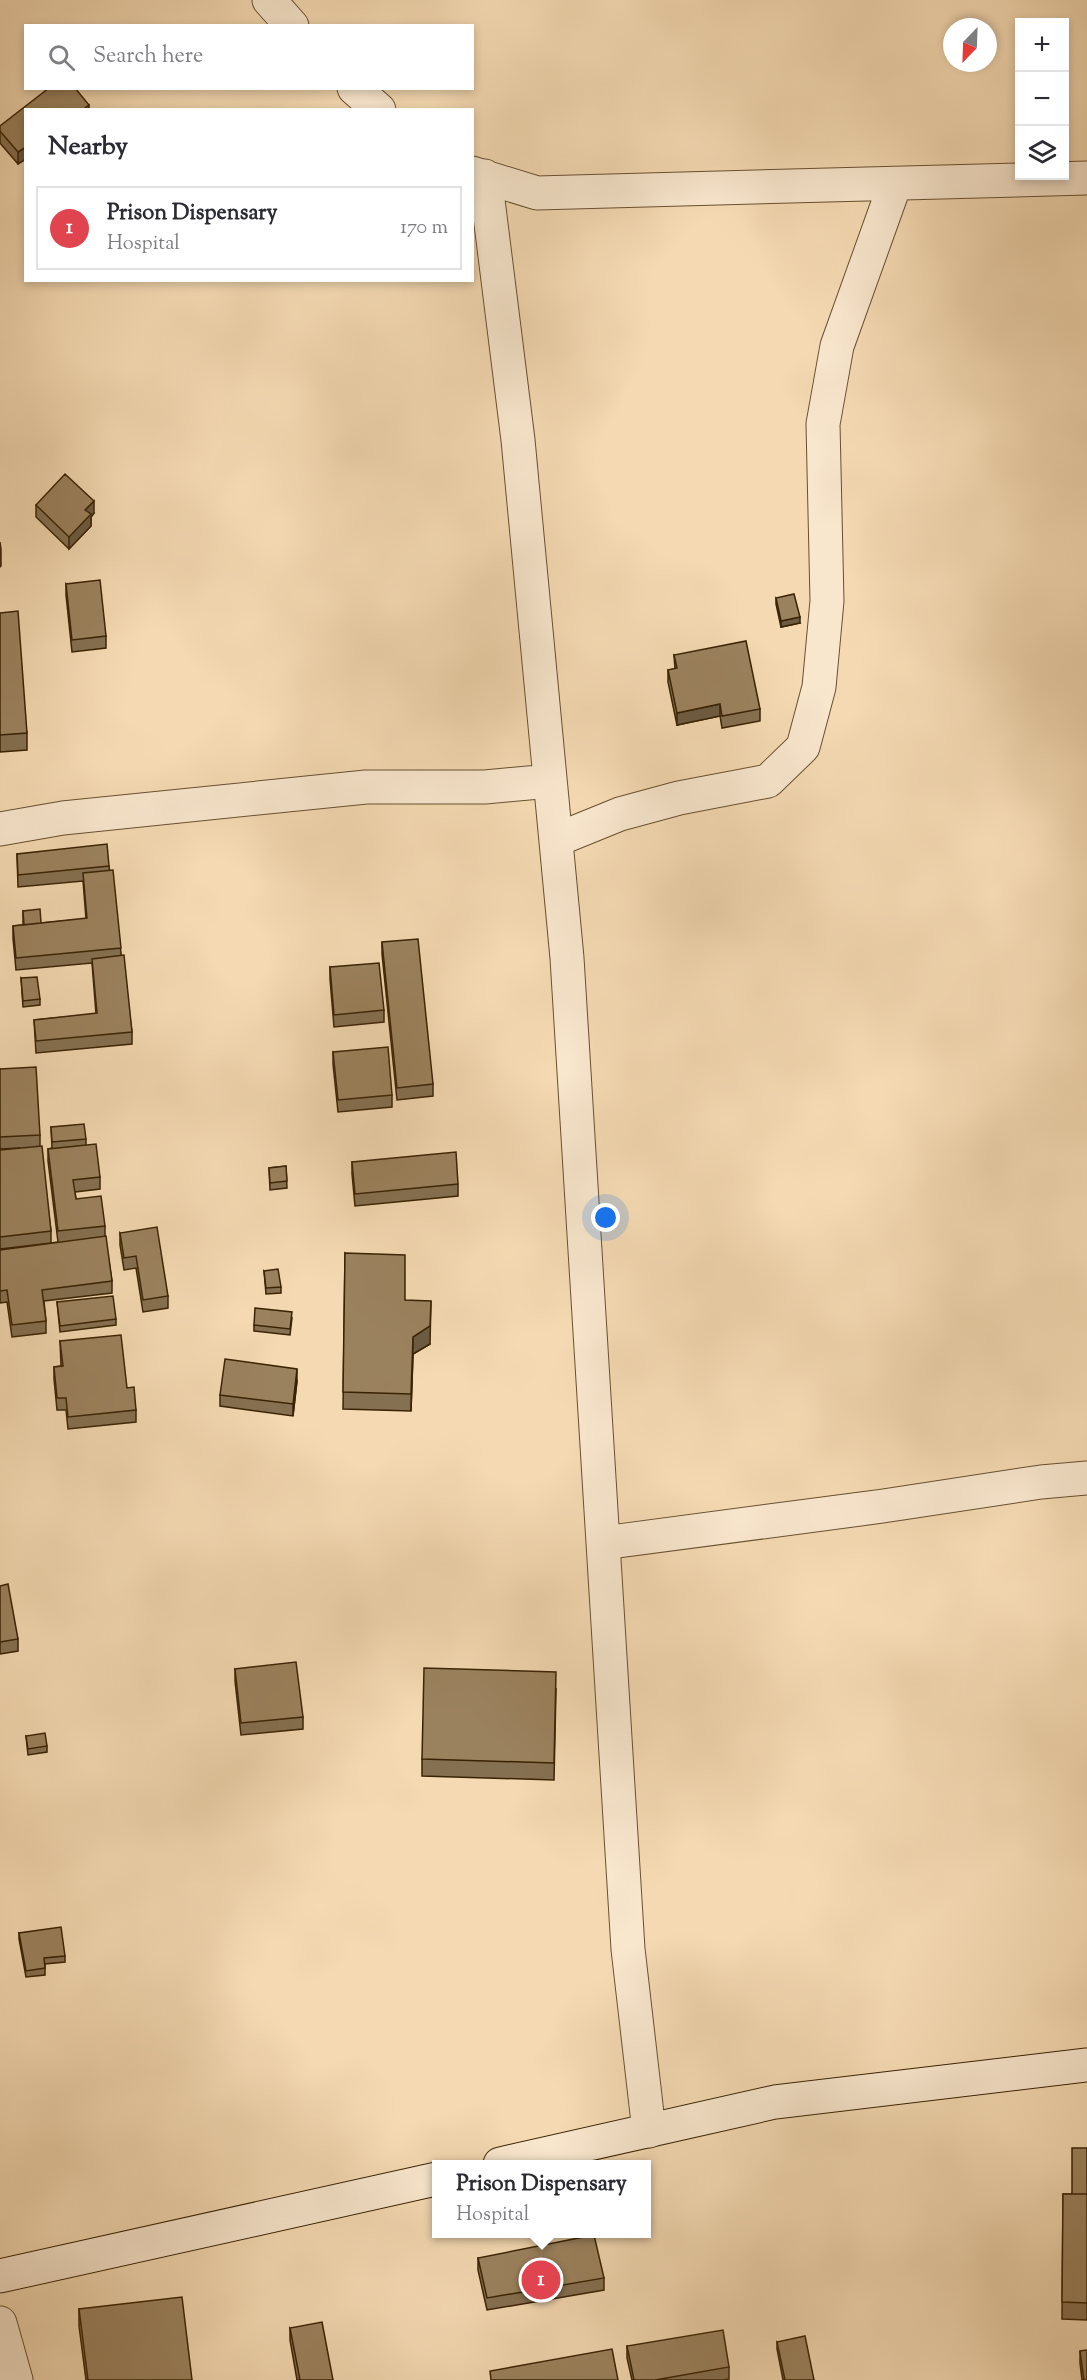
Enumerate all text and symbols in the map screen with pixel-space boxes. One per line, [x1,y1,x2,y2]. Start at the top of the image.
north arrow [943,18,997,72]
map controls [1015,18,1069,180]
button: + [1015,18,1069,72]
search box [24,24,474,90]
icon: search [45,41,78,74]
text: Search here [93,41,203,73]
button: − [1015,72,1069,126]
button: layers [1015,126,1069,180]
text: Nearby [48,129,128,166]
text: Prison Dispensary [107,198,277,230]
text: 1 [66,214,73,243]
text: 170 m [400,214,448,243]
text: Hospital [107,230,180,259]
your location [591,1203,620,1232]
popup [432,2160,651,2238]
text: Prison Dispensary [456,2169,627,2201]
text: Hospital [456,2201,529,2230]
pin: 1 [522,2258,560,2302]

